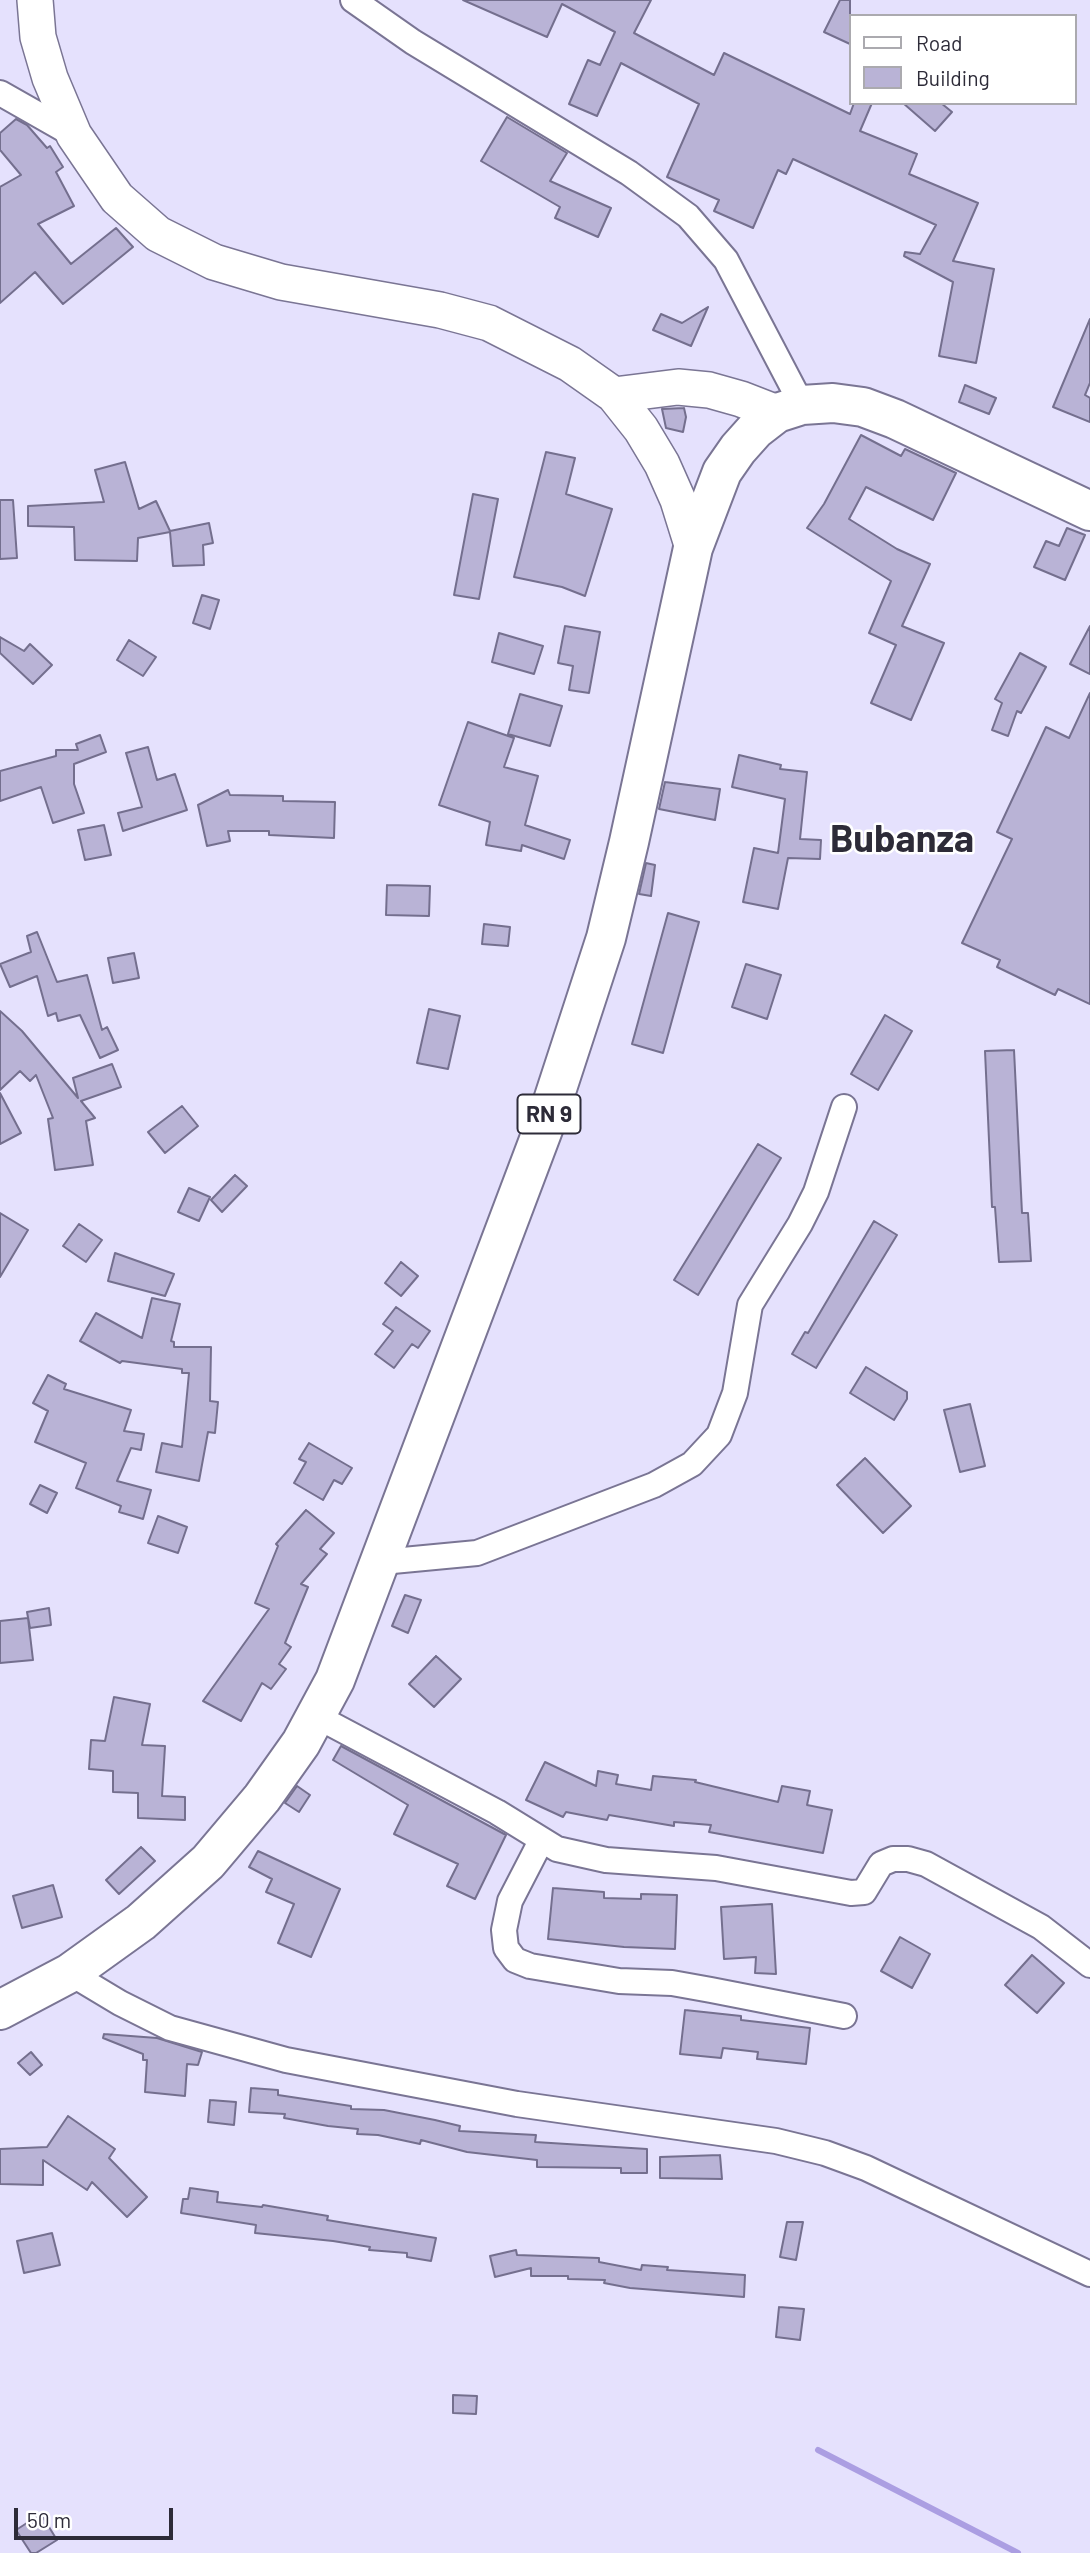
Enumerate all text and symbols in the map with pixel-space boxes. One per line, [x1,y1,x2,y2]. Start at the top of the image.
legend [848,14,1076,105]
text: Road [916,30,962,55]
text: Building [916,65,990,90]
district label: Bubanza [830,816,974,862]
road number: RN 9 [518,1094,580,1134]
scale bar [18,2494,177,2538]
text: 50 m [27,2507,71,2532]

